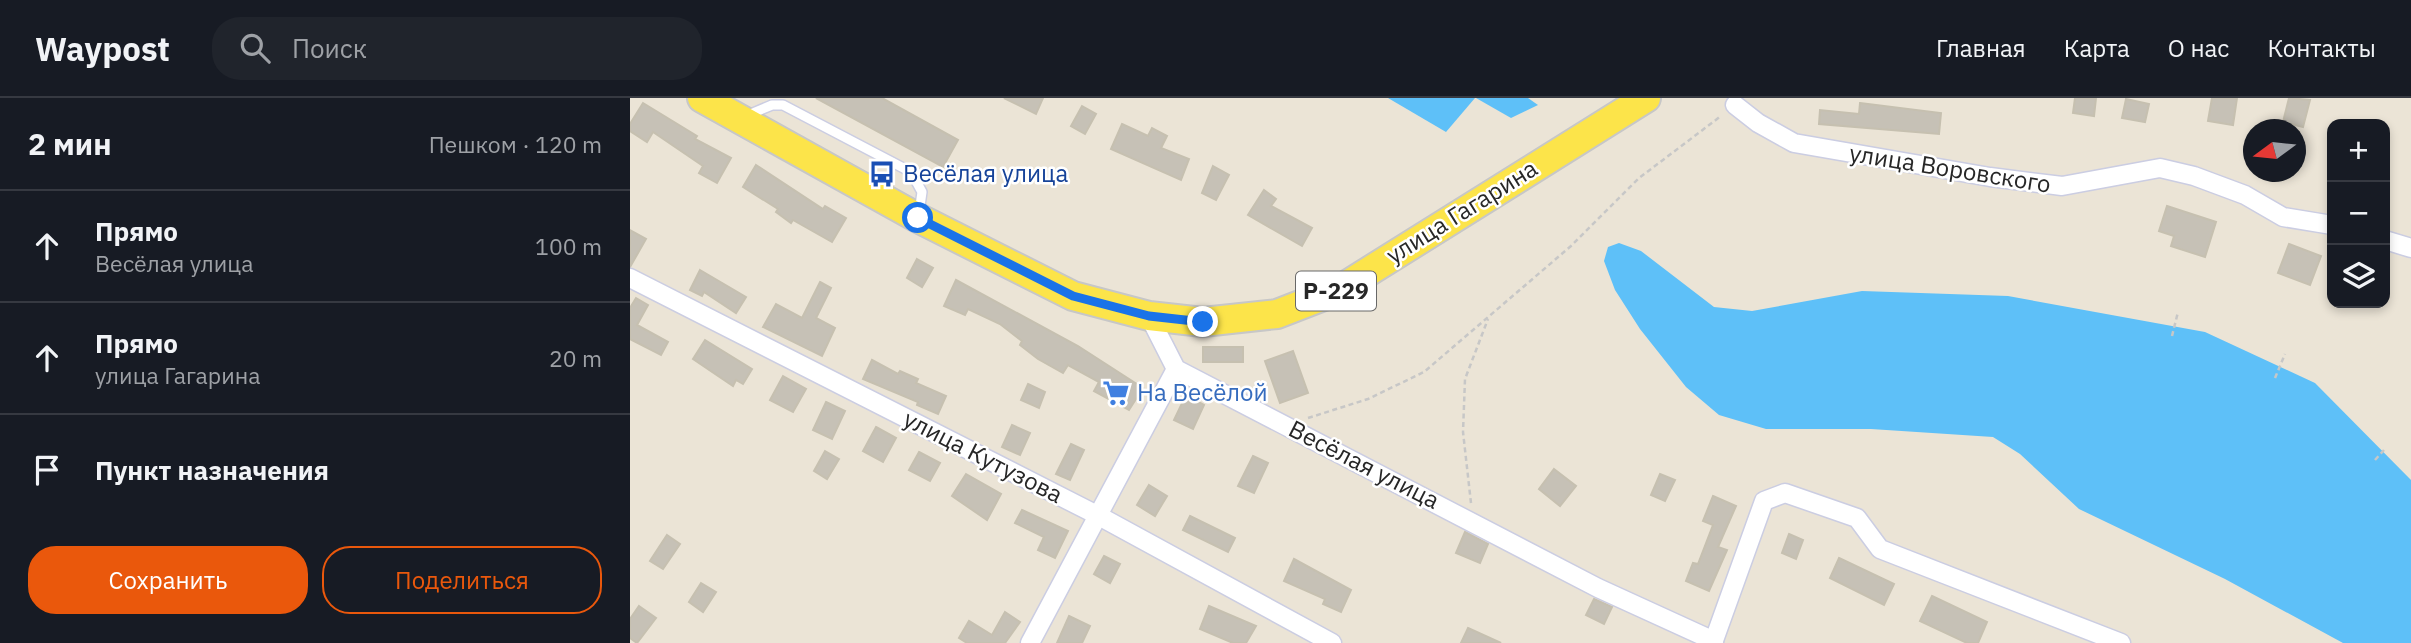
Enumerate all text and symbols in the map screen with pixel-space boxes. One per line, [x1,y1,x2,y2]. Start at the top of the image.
search box [212,17,702,80]
text: Waypost [35,27,170,70]
icon: search [236,29,274,67]
text: Поиск [292,31,367,65]
text: Главная [1936,32,2026,64]
text: Карта [2064,32,2130,64]
text: О нас [2168,32,2229,64]
text: Контакты [2267,32,2376,64]
north arrow [2243,119,2306,182]
map controls [2327,119,2390,308]
button: + [2327,119,2390,182]
text: 2 мин [28,124,112,163]
text: Пешком · 120 m [429,129,602,159]
street label: улица Воровского [1847,136,2053,200]
street label: улица Гагарина [1380,152,1543,270]
place label: Весёлая улица [903,157,1068,189]
bus stop icon: Весёлая улица [867,159,897,189]
button: − [2327,182,2390,245]
route start [902,202,933,233]
text: Прямо [95,214,178,248]
icon: ahead [28,227,66,265]
text: 100 m [535,231,602,261]
button: layers [2327,245,2390,308]
text: Весёлая улица [95,248,253,278]
road number: Р-229 [1296,272,1376,310]
route end [1187,306,1218,337]
text: Прямо [95,326,178,360]
icon: ahead [28,339,66,377]
text: 20 m [549,343,602,373]
text: улица Гагарина [95,360,261,390]
place label: На Весёлой [1137,376,1268,408]
supermarket icon: На Весёлой [1101,378,1131,408]
street label: улица Кутузова [898,402,1069,510]
street label: Весёлая улица [1284,412,1446,516]
icon: arrive [28,451,66,489]
text: Пункт назначения [95,453,329,487]
button: Сохранить [28,546,308,614]
button: Поделиться [322,546,602,614]

